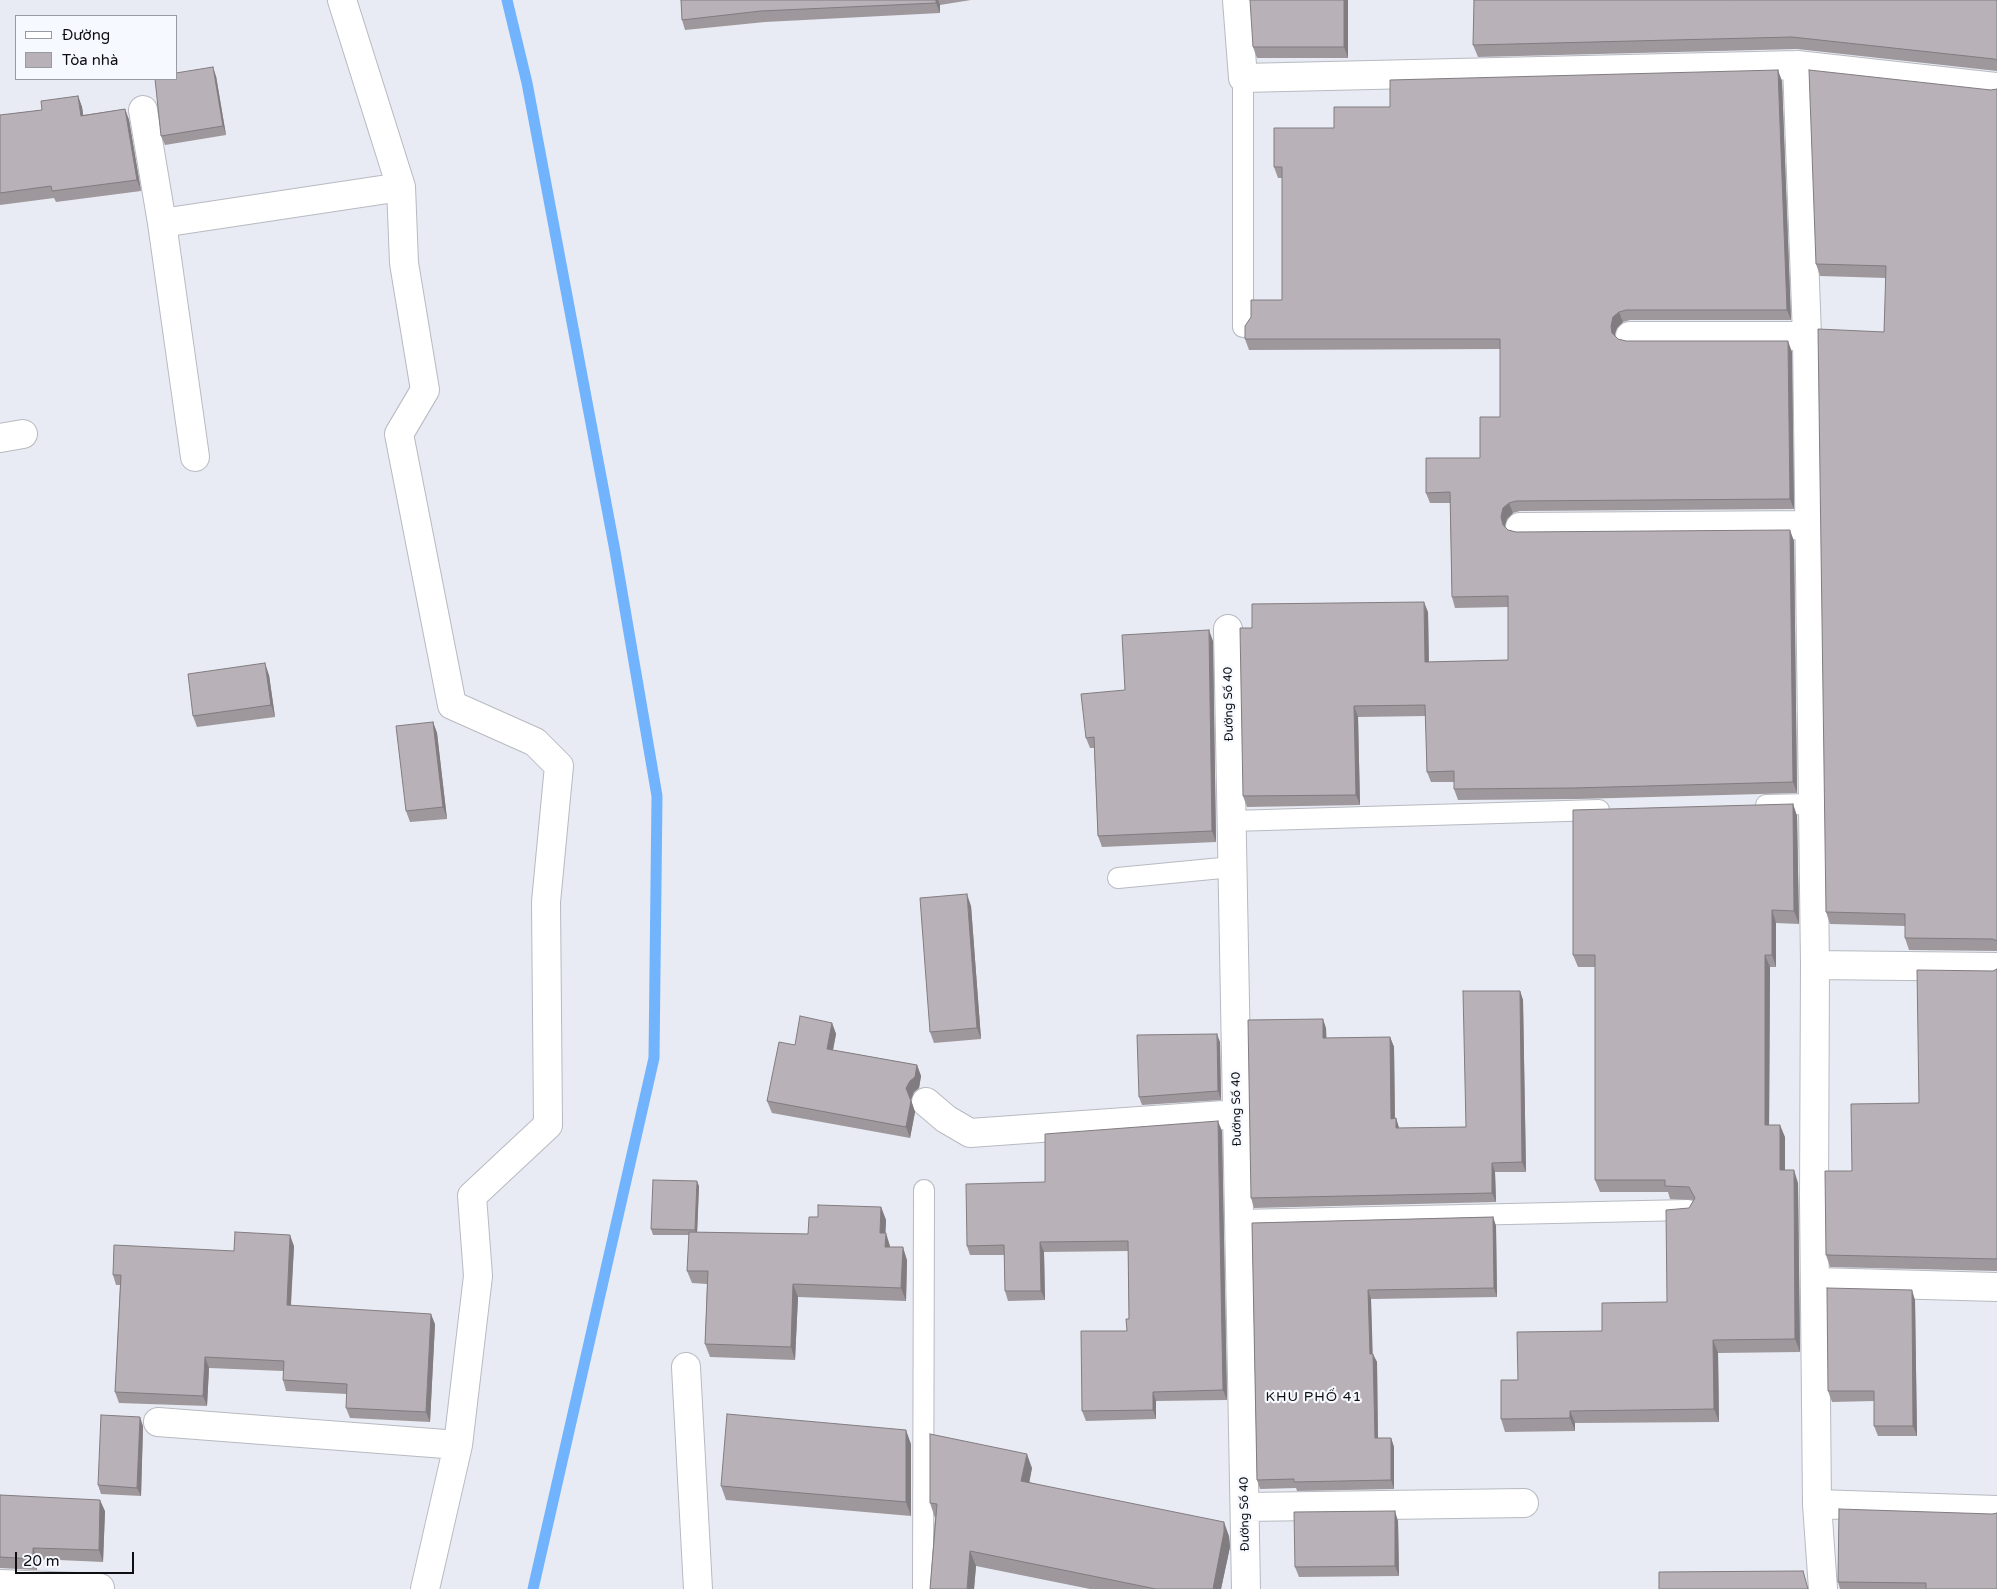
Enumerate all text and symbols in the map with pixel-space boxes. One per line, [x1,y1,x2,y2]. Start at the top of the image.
legend [15,15,178,80]
text: Đường [62,26,110,44]
text: Tòa nhà [62,51,118,69]
street label: Đường Số 40 [1221,667,1237,741]
street label: Đường Số 40 [1229,1072,1245,1146]
district label: KHU PHỐ 41 [1264,1389,1364,1405]
street label: Đường Số 40 [1237,1477,1253,1551]
scale bar [18,1542,136,1574]
text: 20 m [23,1552,60,1570]

